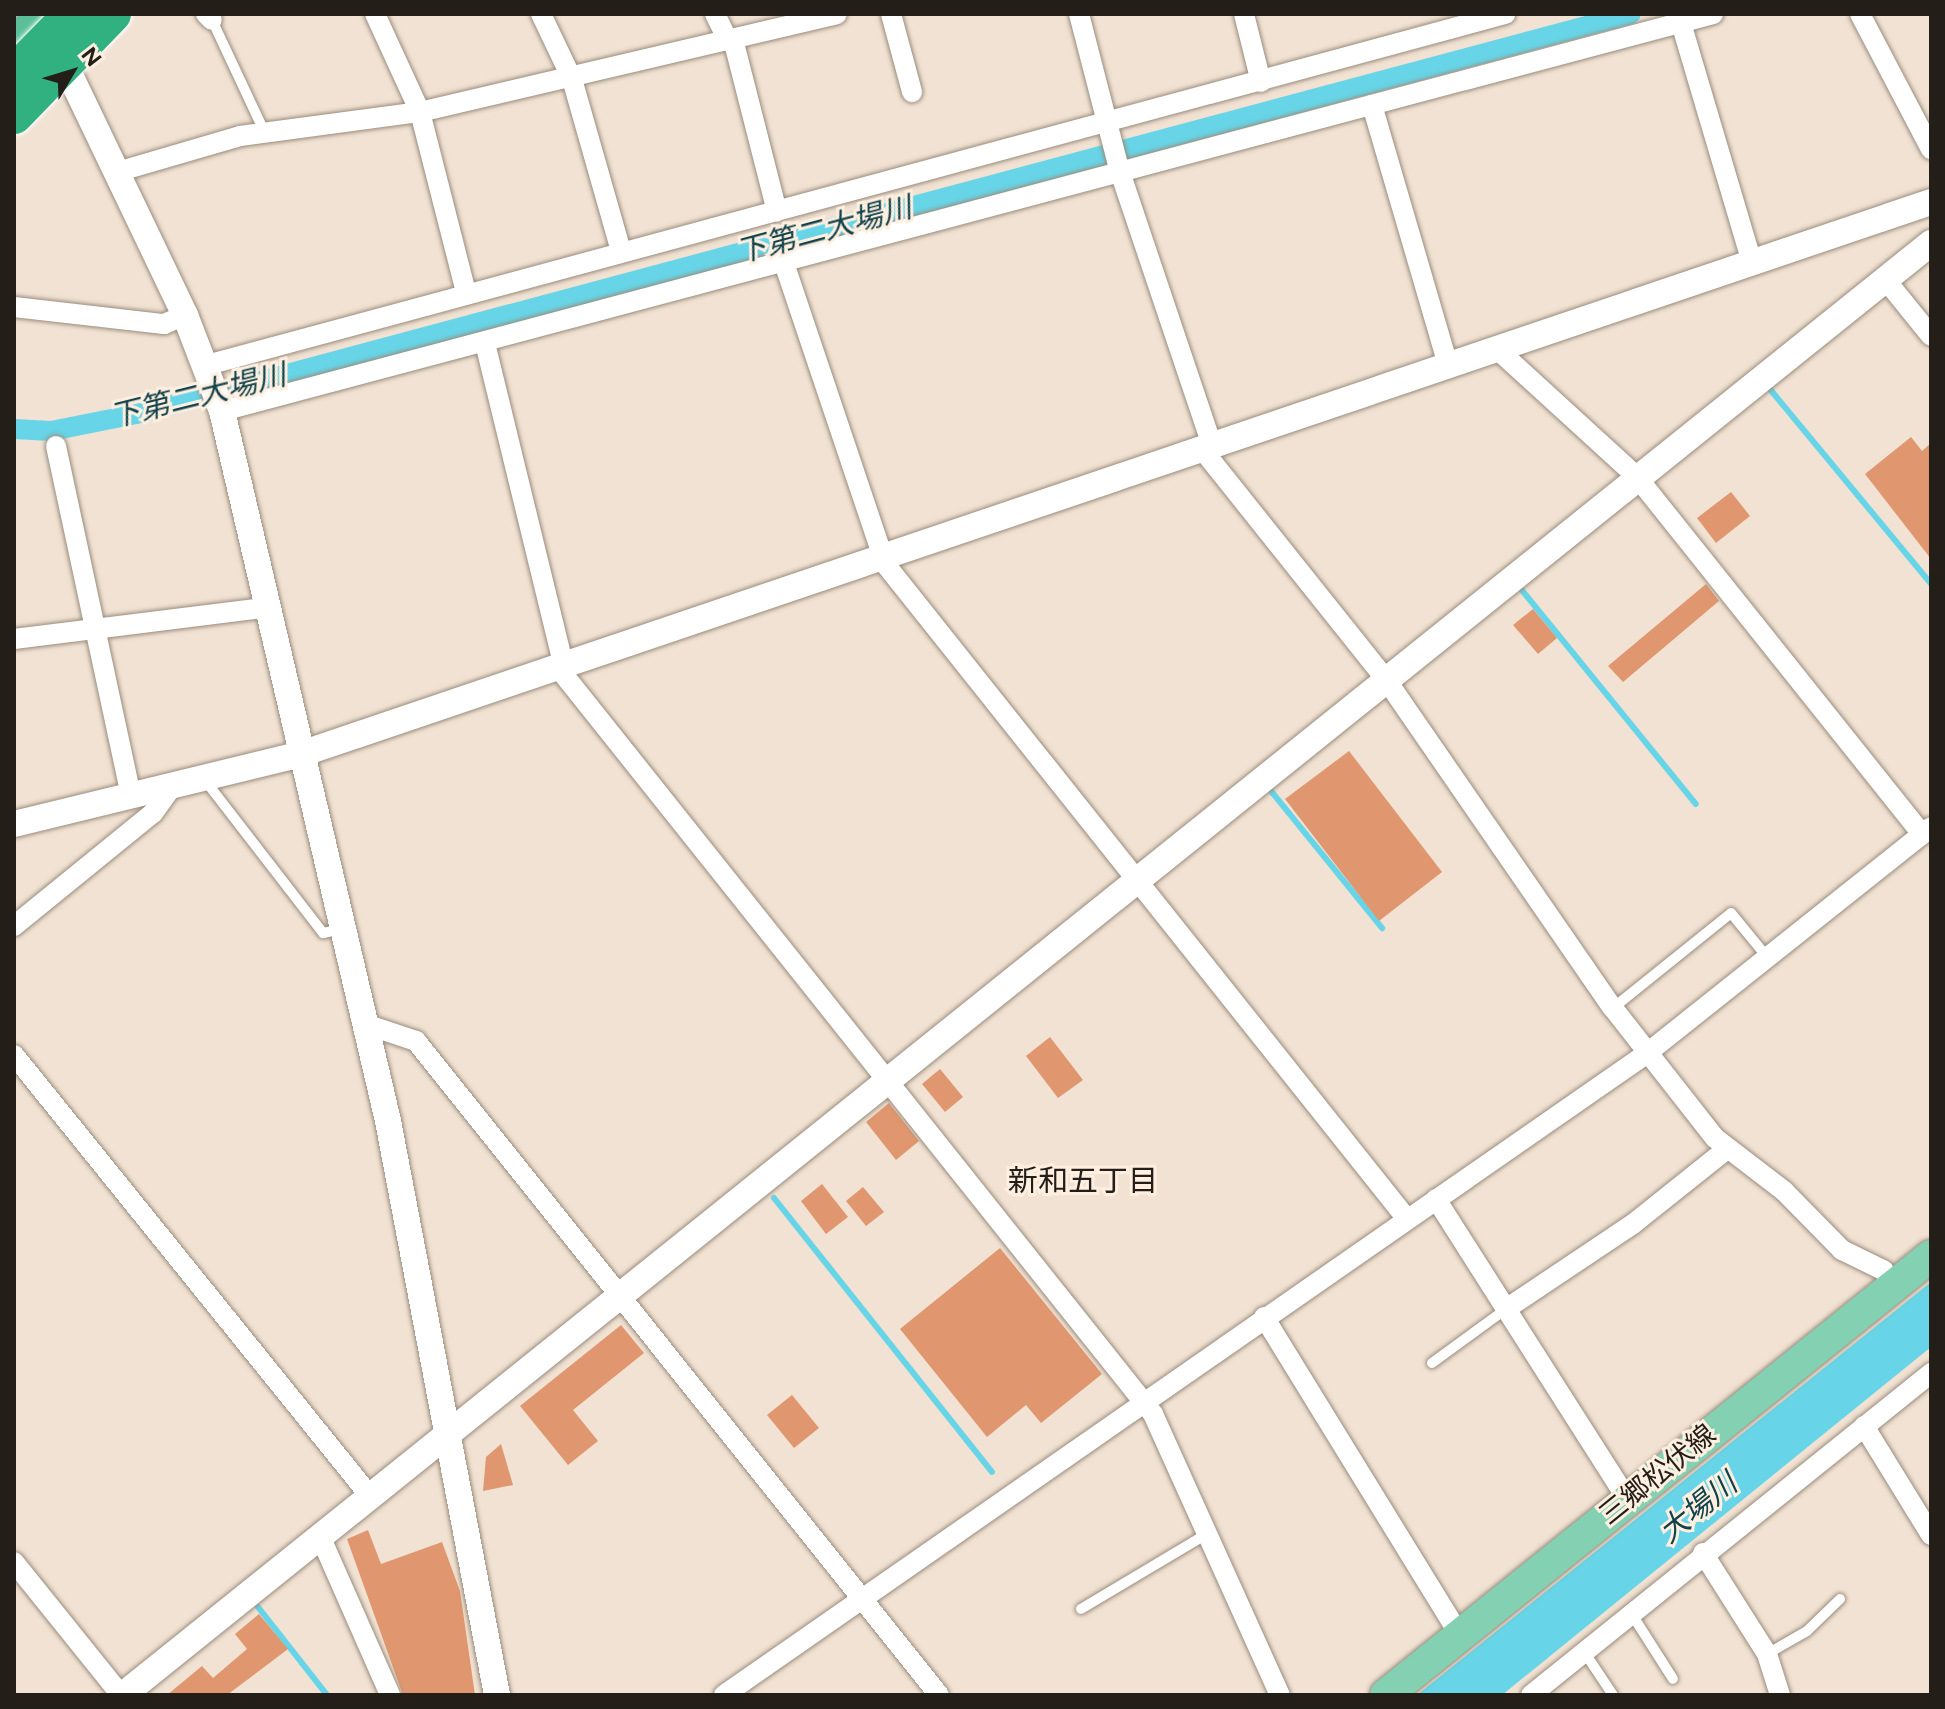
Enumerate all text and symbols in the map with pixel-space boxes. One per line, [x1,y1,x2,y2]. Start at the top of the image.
north arrow [32,32,112,112]
text: N [75,42,107,72]
water label: 下第二大場川 [732,189,916,271]
water label: 下第二大場川 [106,357,290,435]
district label: 新和五丁目 [1008,1163,1158,1199]
street label: 三郷松伏線 [1592,1417,1722,1531]
water label: 大場川 [1652,1466,1744,1550]

